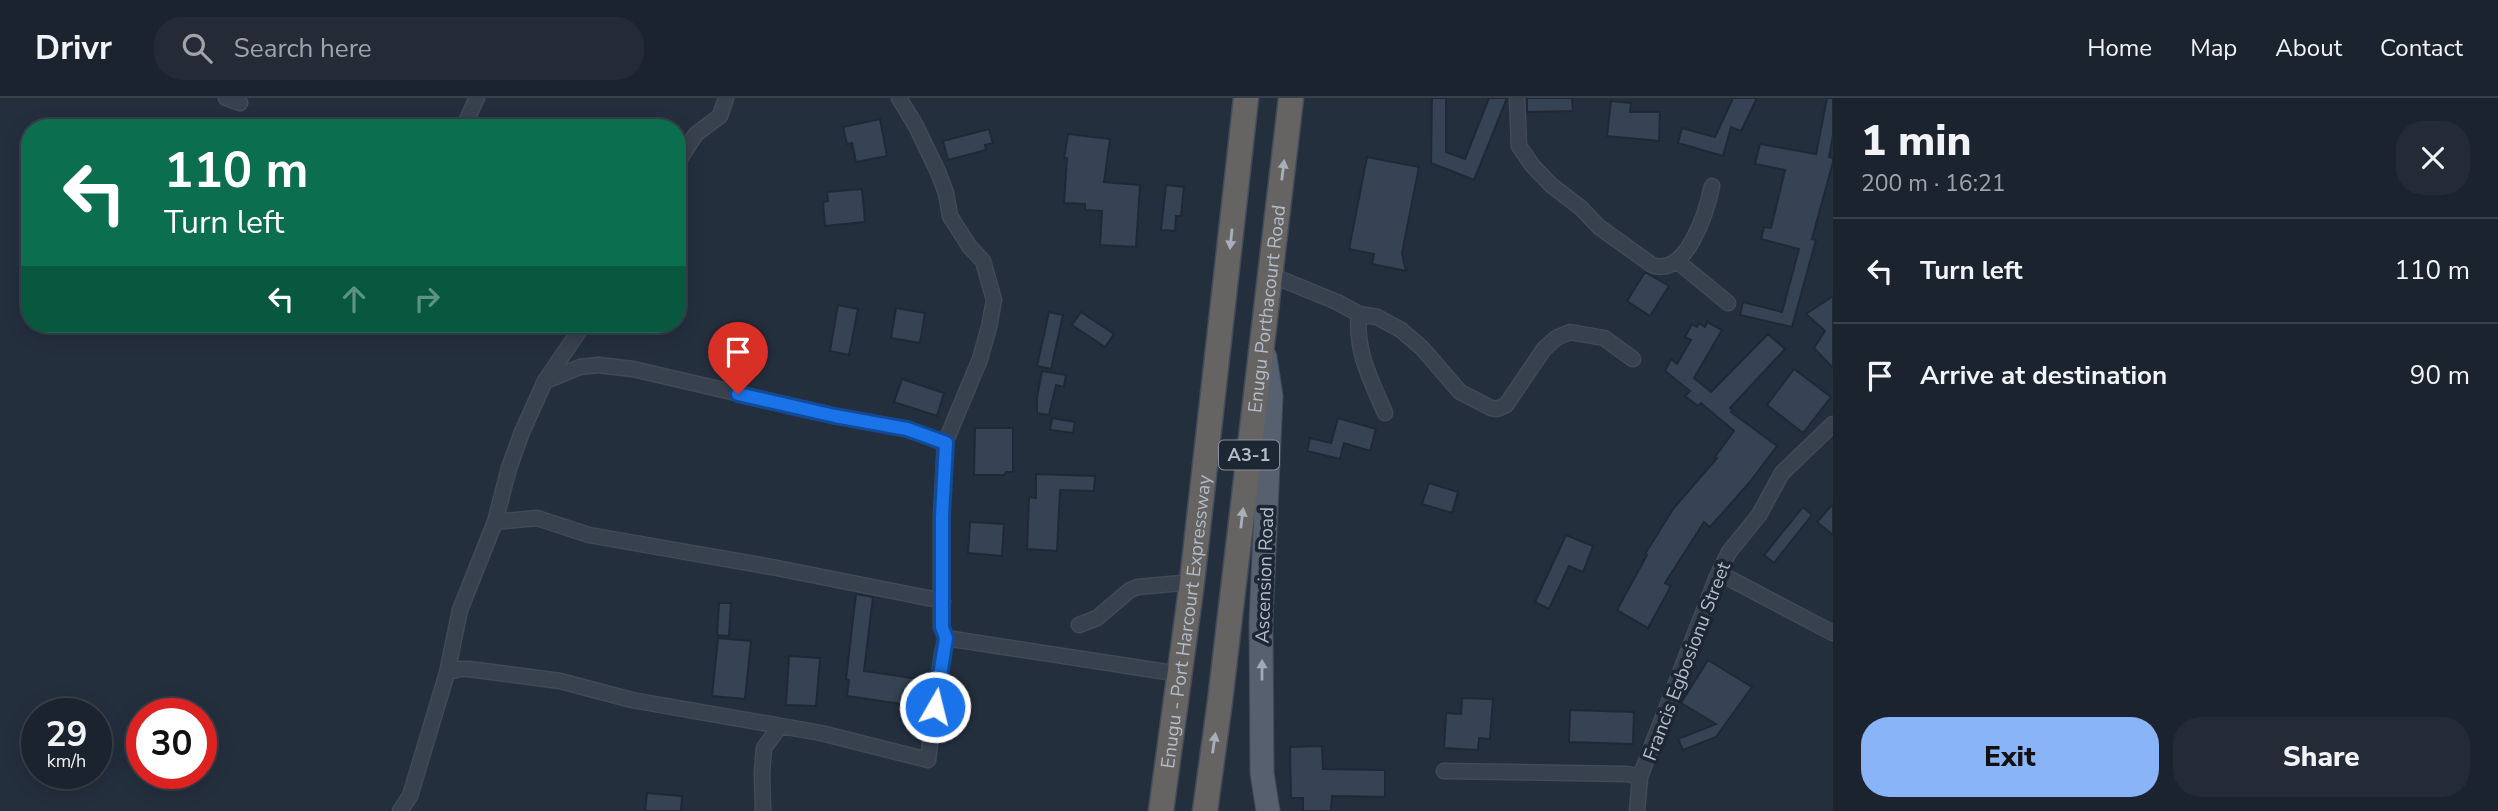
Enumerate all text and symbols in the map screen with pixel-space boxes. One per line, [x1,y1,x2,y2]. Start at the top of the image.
search box [154,17,644,80]
text: Drivr [35,26,112,71]
icon: search [178,29,216,67]
text: Search here [234,31,372,66]
text: Home [2087,32,2152,64]
text: Map [2190,32,2237,64]
text: About [2275,32,2342,64]
text: Contact [2380,32,2463,64]
text: 1 min [1861,113,1971,170]
button: close [2396,121,2470,195]
text: 110 m [164,137,308,204]
icon: left [49,147,140,238]
one-way arrow [1278,159,1289,181]
text: 200 m · 16:21 [1861,168,2006,199]
text: Turn left [164,201,284,244]
street label: Enugu Porthacourt Road [1242,203,1292,414]
one-way arrow [1225,228,1236,250]
icon: left [1861,252,1899,290]
text: Turn left [1920,253,2023,288]
text: 110 m [2394,253,2470,288]
icon: left [262,280,300,318]
icon: ahead [335,280,373,318]
icon: right [408,280,446,318]
pin [708,322,768,394]
icon: arrive [719,333,757,371]
icon: arrive [1861,357,1899,395]
text: Arrive at destination [1920,358,2167,393]
text: 90 m [2410,358,2470,393]
road number: A3-1 [1219,440,1279,470]
street label: Enugu - Port Harcourt Expressway [1155,473,1218,770]
one-way arrow [1236,506,1247,528]
street label: Ascension Road [1250,506,1280,644]
street label: Francis Egbosionu Street [1637,558,1737,765]
one-way arrow [1256,658,1268,680]
position arrow [898,670,972,744]
speed limit sign: 30 [126,698,217,789]
text: 29 [45,711,88,758]
button: Exit [1861,717,2159,797]
button: Share [2173,717,2470,797]
one-way arrow [1209,732,1220,754]
text: km/h [47,749,86,773]

